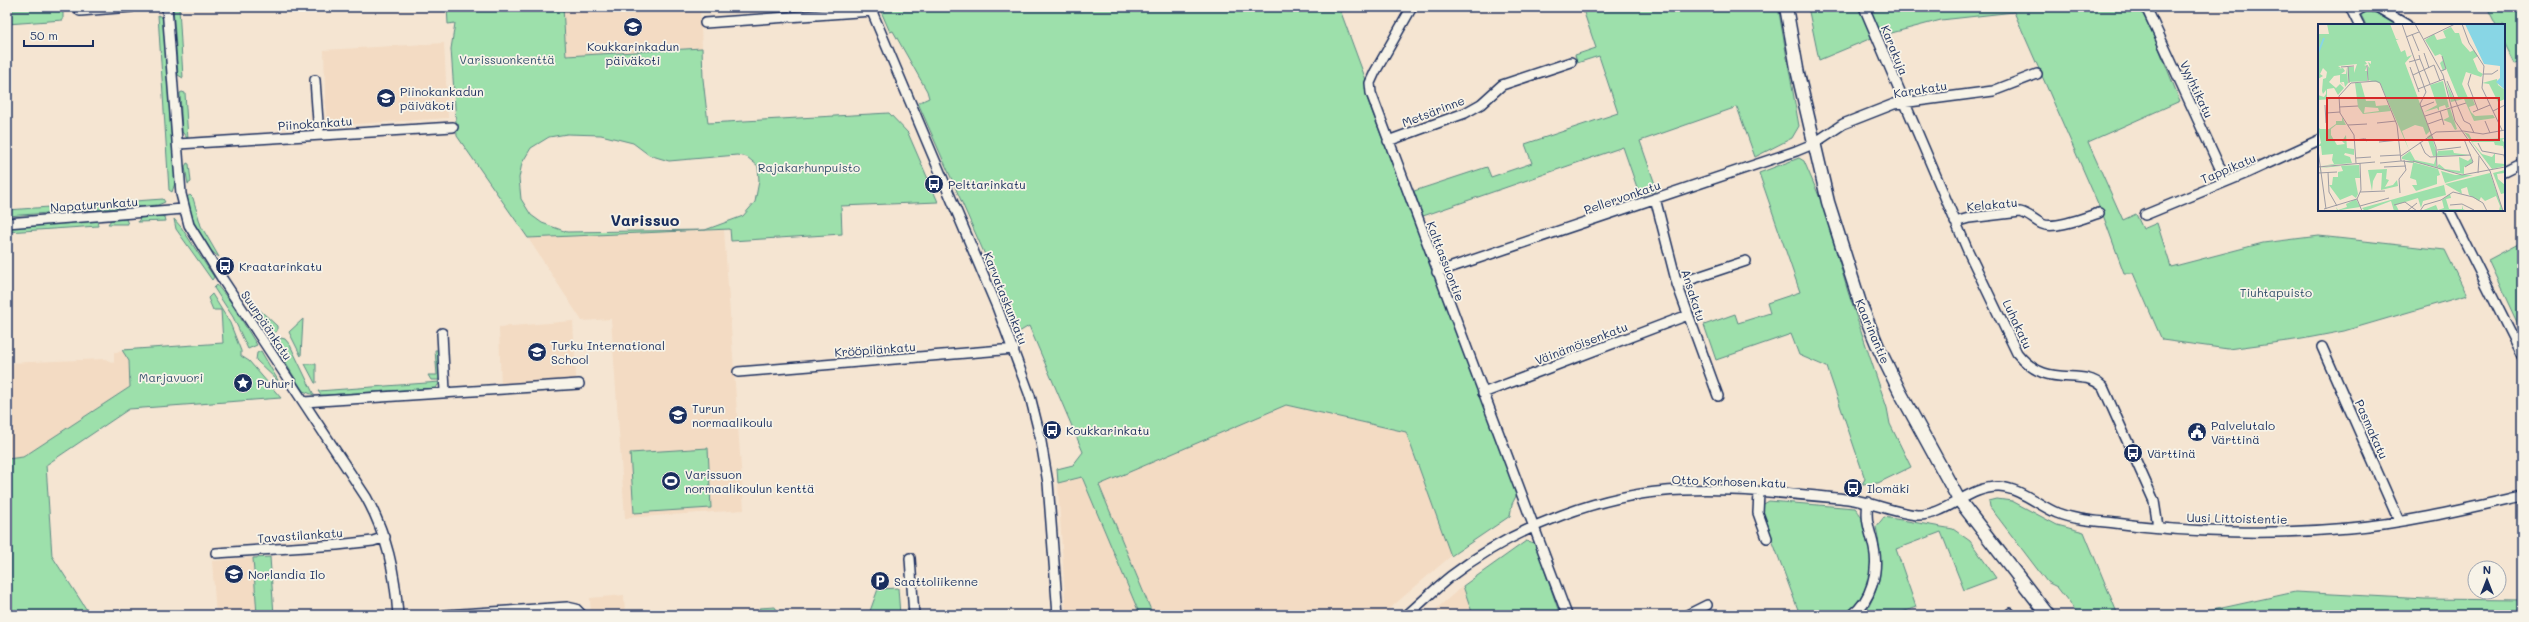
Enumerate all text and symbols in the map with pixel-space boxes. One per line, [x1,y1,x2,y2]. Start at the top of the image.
school or university icon: Koukkarinkadun päiväkoti [622,16,644,38]
scale bar [24,22,93,48]
street label: Karakuja [1878,23,1912,77]
inset map [2318,24,2505,211]
text: 50 m [30,27,58,43]
place label: Koukkarinkadun päiväkoti [587,38,679,68]
park label: Varissuonkenttä [459,51,555,67]
street label: Vyyhtikatu [2177,58,2217,120]
street label: Karakatu [1892,77,1948,101]
place label: Piinokankadun päiväkoti [400,83,484,113]
school or university icon: Piinokankadun päiväkoti [375,87,397,109]
street label: Metsärinne [1399,92,1467,130]
street label: Piinokankatu [277,112,353,134]
street label: Tappikatu [2198,149,2258,187]
park label: Rajakarhunpuisto [758,159,860,175]
bus stop icon: Pelttarinkatu [923,173,945,195]
place label: Pelttarinkatu [948,176,1026,192]
street label: Pellervonkatu [1582,176,1662,218]
street label: Napaturunkatu [50,193,138,215]
street label: Kelakatu [1966,194,2018,214]
district label: Varissuo [610,209,680,230]
street label: Kalttassuontie [1423,219,1469,303]
street label: Karvataskunkatu [980,249,1032,347]
bus stop icon: Kraatarinkatu [214,255,236,277]
place label: Kraatarinkatu [239,258,322,274]
street label: Ansakatu [1678,267,1710,323]
park label: Tiuhtapuisto [2240,284,2312,300]
street label: Suurpäänkatu [238,287,296,363]
street label: Kaarinantie [1852,296,1894,366]
street label: Luhakatu [2000,297,2036,351]
street label: Väinämöisenkatu [1532,318,1630,368]
place label: Turku International School [551,337,665,367]
street label: Krööpilänkatu [834,338,916,360]
school or university icon: Turku International School [526,341,548,363]
park label: Marjavuori [139,369,203,385]
place icon: Puhuri [232,372,254,394]
place label: Puhuri [257,375,294,391]
street label: Pasmakatu [2352,397,2392,461]
place label: Turun normaalikoulu [692,400,773,430]
school or university icon: Turun normaalikoulu [667,404,689,426]
place label: Palvelutalo Värttinä [2211,417,2275,447]
bus stop icon: Koukkarinkatu [1041,419,1063,441]
public building icon: Palvelutalo Värttinä [2186,421,2208,443]
place label: Koukkarinkatu [1066,422,1149,438]
bus stop icon: Värttinä [2122,442,2144,464]
place label: Värttinä [2147,445,2196,461]
place label: Varissuon normaalikoulun kenttä [685,466,815,496]
sports icon: Varissuon normaalikoulun kenttä [660,470,682,492]
street label: Otto Korhosen katu [1671,471,1787,491]
bus stop icon: Ilomäki [1842,477,1864,499]
place label: Ilomäki [1867,480,1909,496]
street label: Uusi Littoistentie [2186,509,2288,527]
street label: Tavastilankatu [257,524,343,546]
north arrow [2467,560,2507,600]
text: N [2483,562,2491,577]
school or university icon: Norlandia Ilo [223,563,245,585]
place label: Norlandia Ilo [248,566,325,582]
parking icon: Saattoliikenne [869,570,891,592]
place label: Saattoliikenne [894,573,978,589]

